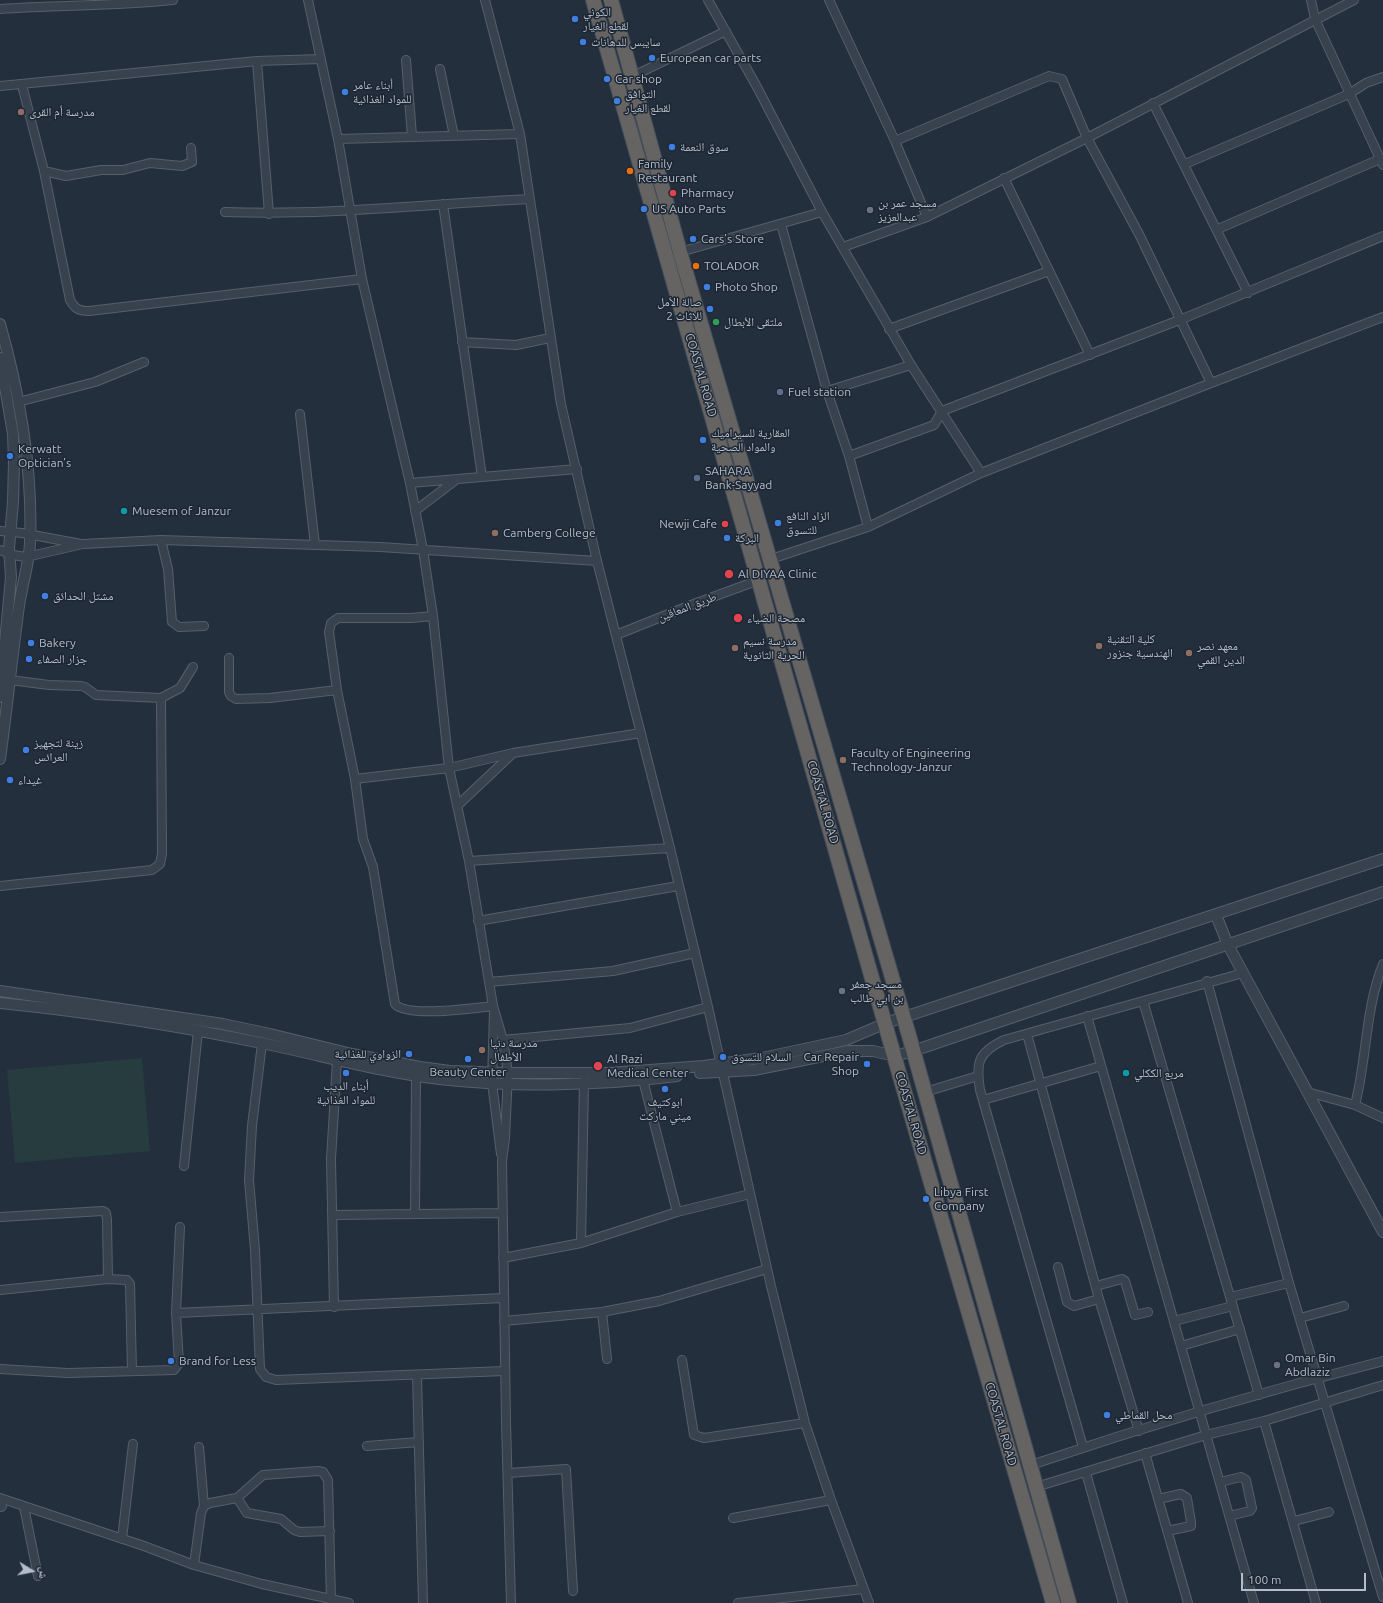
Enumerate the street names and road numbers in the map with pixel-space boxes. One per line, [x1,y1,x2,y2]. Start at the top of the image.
street label: COASTAL ROAD [682,332,720,418]
street label: طريق المعاقين [655,589,719,625]
street label: COASTAL ROAD [804,759,842,845]
street label: COASTAL ROAD [892,1070,930,1156]
street label: COASTAL ROAD [982,1381,1020,1467]

